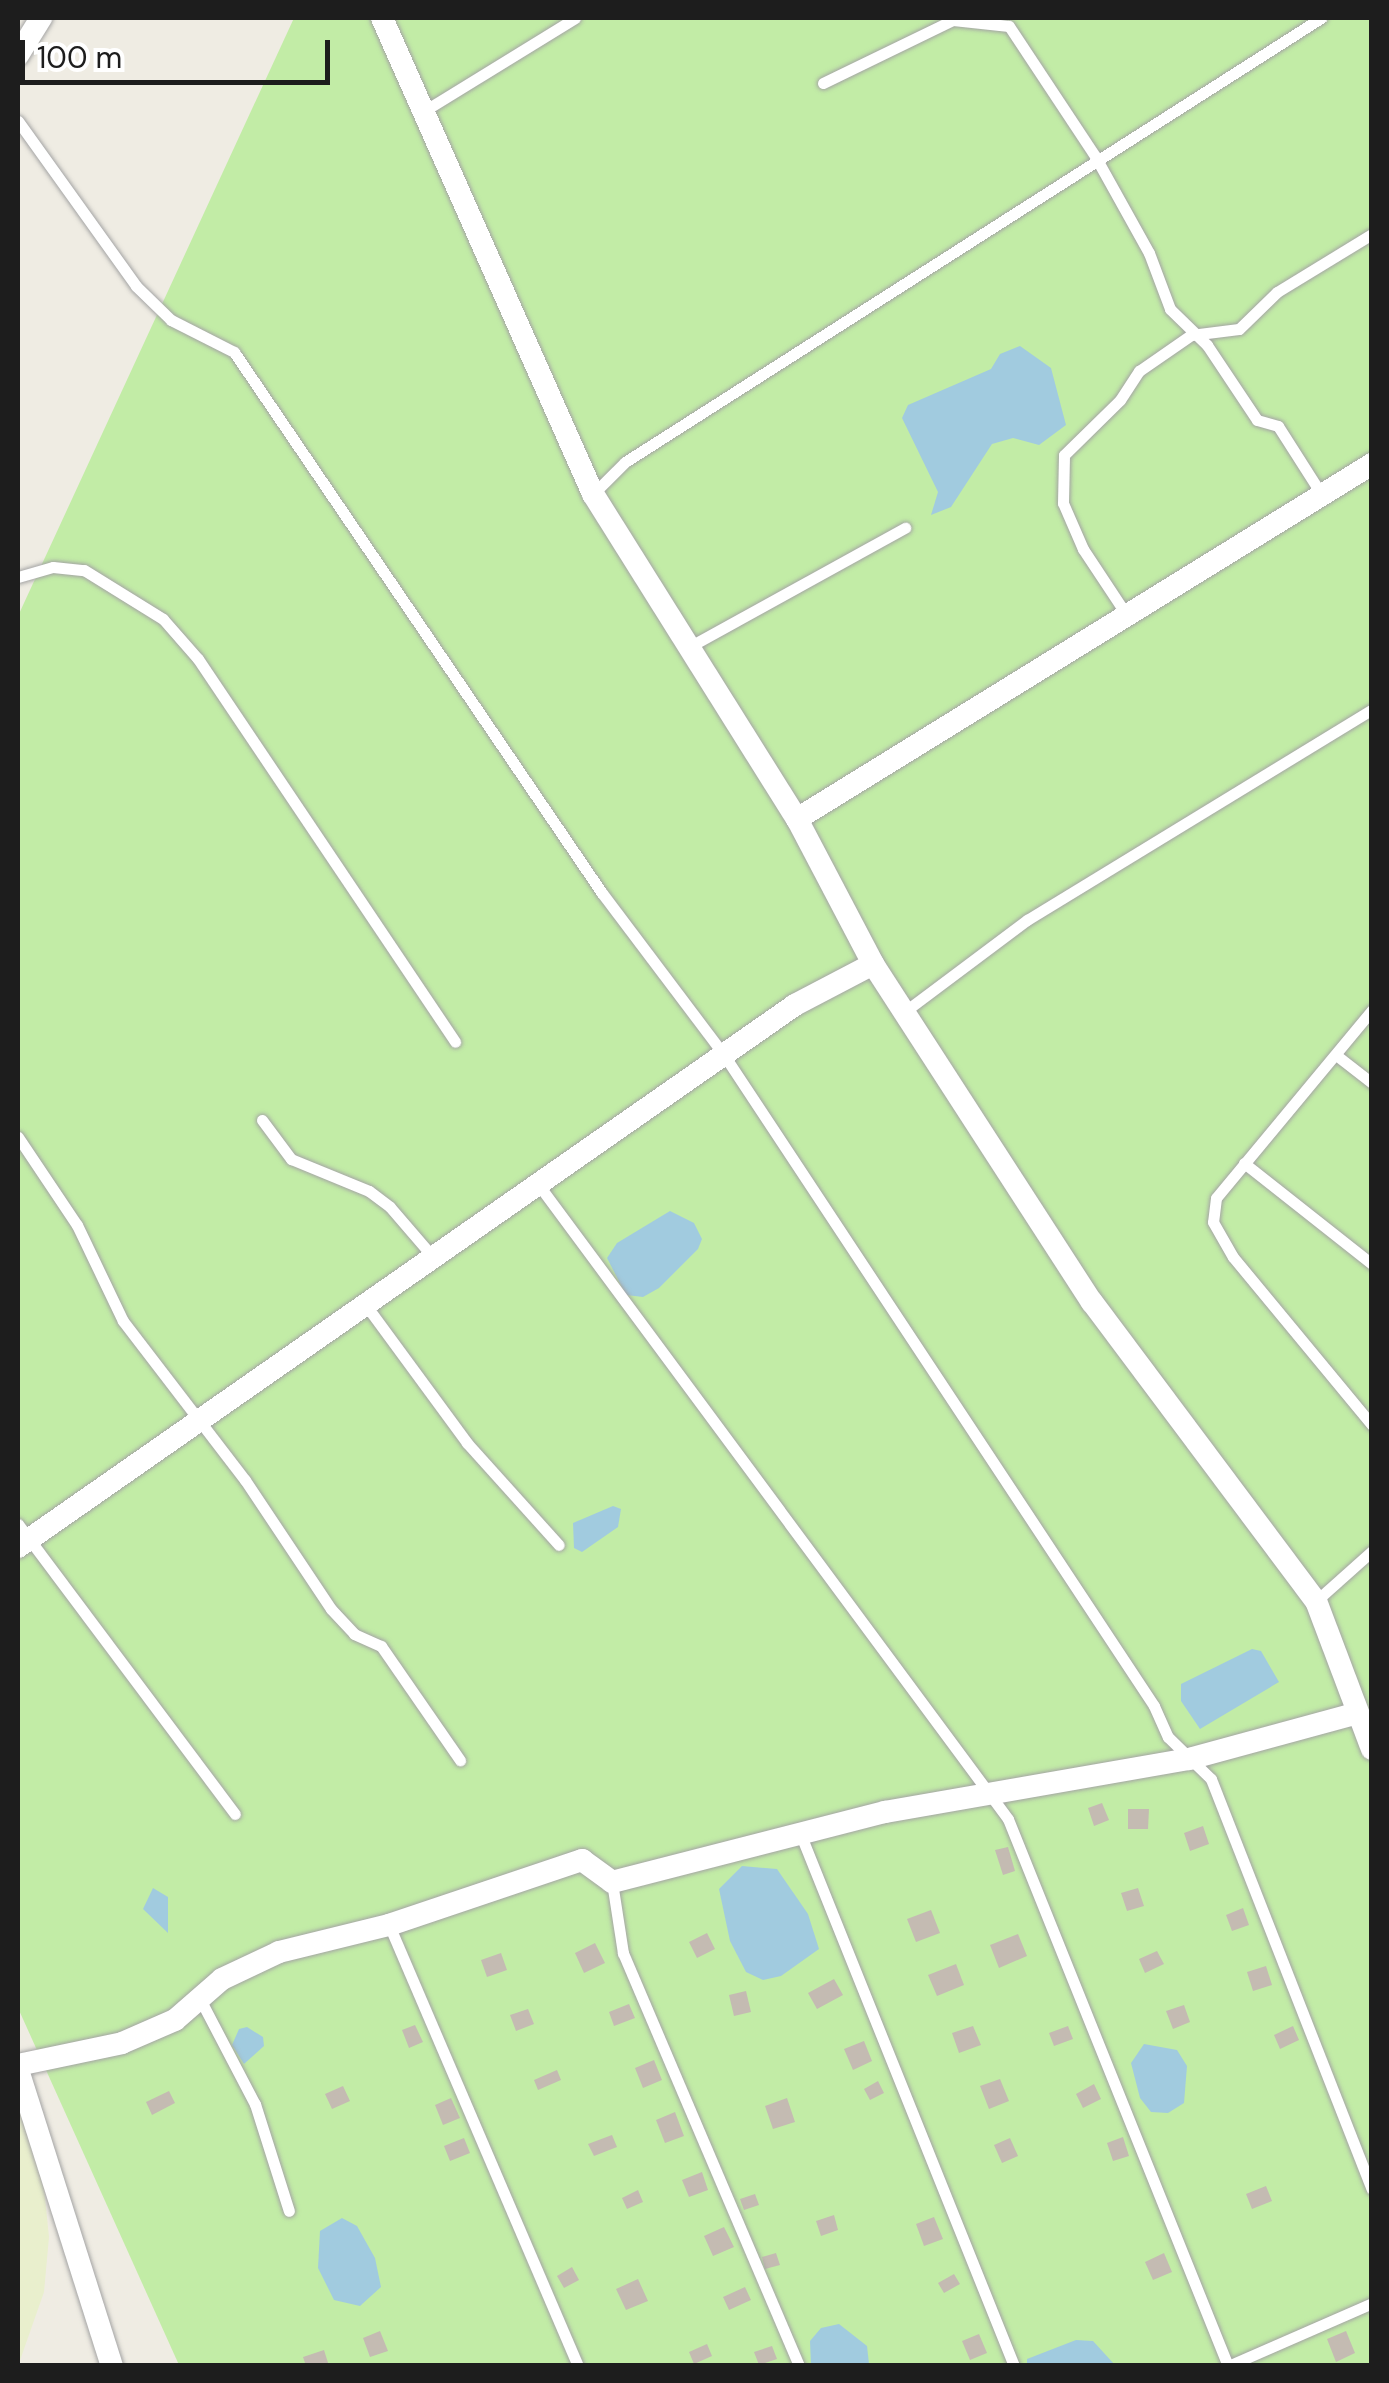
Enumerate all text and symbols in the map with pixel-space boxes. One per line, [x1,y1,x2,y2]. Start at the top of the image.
scale bar [25,20,335,82]
text: 100 m [37,38,122,77]

